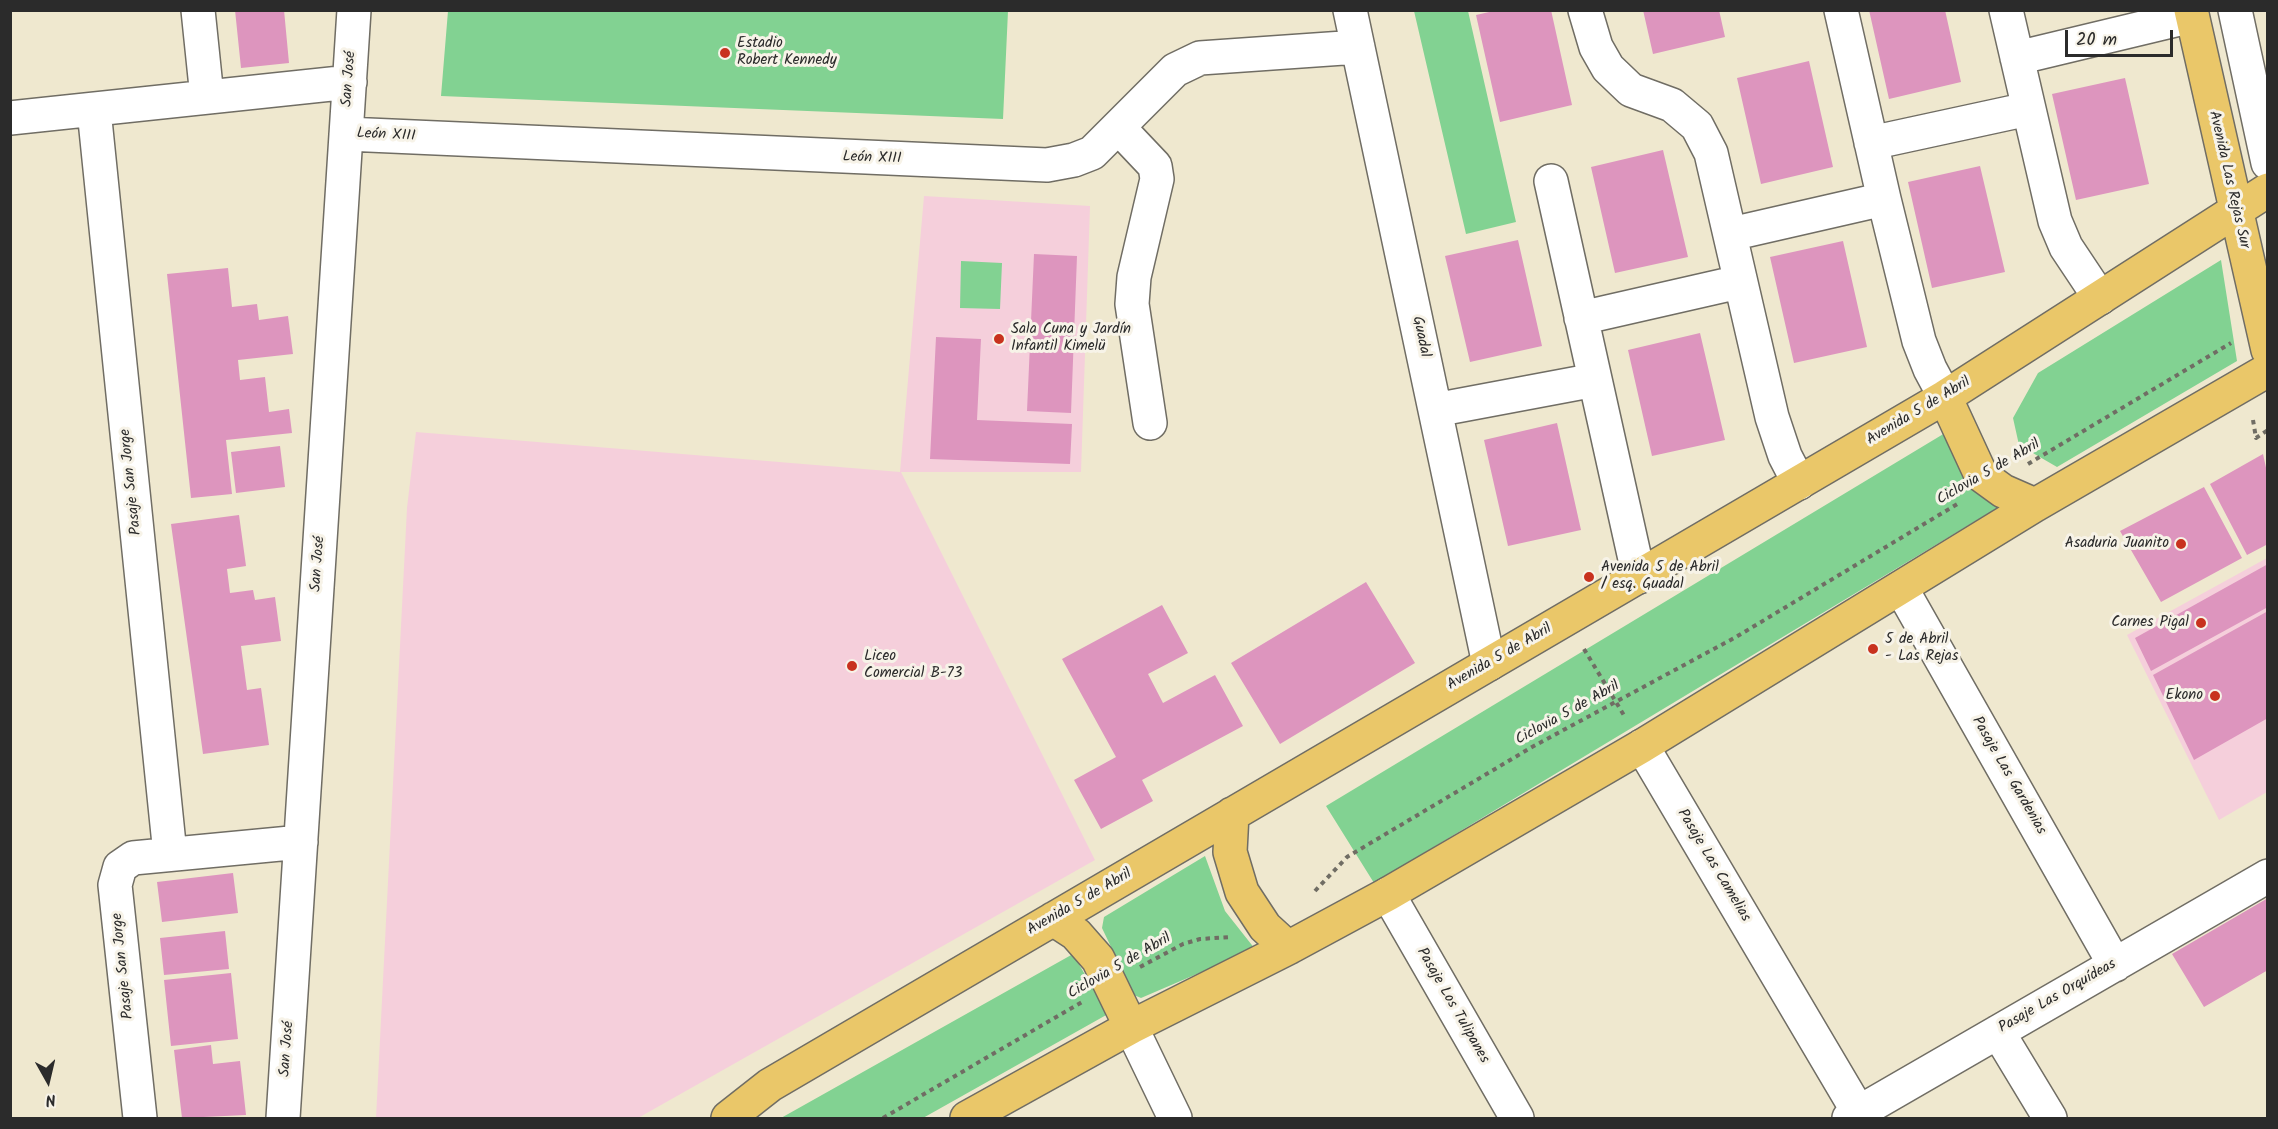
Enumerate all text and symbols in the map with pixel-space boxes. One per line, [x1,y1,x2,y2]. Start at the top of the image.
scale bar [2068,18,2176,56]
text: 20 m [2076,26,2117,55]
place label: Estadio Robert Kennedy [737,35,837,70]
marker: Estadio Robert Kennedy [718,46,732,60]
street label: San José [339,51,361,107]
street label: Avenida Las Rejas Sur [2203,109,2253,251]
street label: León XIII [356,125,416,147]
street label: León XIII [842,149,902,169]
street label: Guadal [1407,315,1433,359]
place label: Sala Cuna y Jardín Infantil Kimelü [1011,321,1131,356]
marker: Sala Cuna y Jardín Infantil Kimelü [992,332,1006,346]
street label: Avenida 5 de Abril [1864,374,1974,450]
street label: Pasaje San Jorge [117,428,147,536]
street label: Ciclovia 5 de Abril [1934,436,2044,510]
place label: Asaduria Juanito [2065,535,2169,553]
street label: San José [308,536,330,592]
marker: Asaduria Juanito [2174,537,2188,551]
place label: Avenida 5 de Abril / esq. Guadal [1601,559,1719,594]
marker: Avenida 5 de Abril / esq. Guadal [1582,570,1596,584]
place label: Carnes Pigal [2111,614,2189,632]
marker: Carnes Pigal [2194,616,2208,630]
street label: Avenida 5 de Abril [1444,621,1556,695]
place label: 5 de Abril - Las Rejas [1885,631,1958,666]
marker: 5 de Abril - Las Rejas [1866,642,1880,656]
place label: Liceo Comercial B-73 [864,648,962,683]
marker: Liceo Comercial B-73 [845,659,859,673]
street label: Ciclovia 5 de Abril [1513,678,1623,750]
place label: Ekono [2166,687,2203,705]
marker: Ekono [2208,689,2222,703]
street label: Pasaje Las Gardenias [1967,714,2049,838]
street label: Pasaje Las Camelias [1672,806,1754,926]
street label: Avenida 5 de Abril [1024,866,1136,940]
street label: Pasaje San Jorge [109,912,139,1020]
street label: Ciclovia 5 de Abril [1065,930,1175,1004]
street label: Pasaje Los Tulipanes [1412,945,1492,1067]
street label: Pasaje Las Orquídeas [1996,956,2120,1038]
street label: San José [277,1021,299,1077]
north arrow [18,1051,78,1111]
text: N [44,1086,57,1112]

